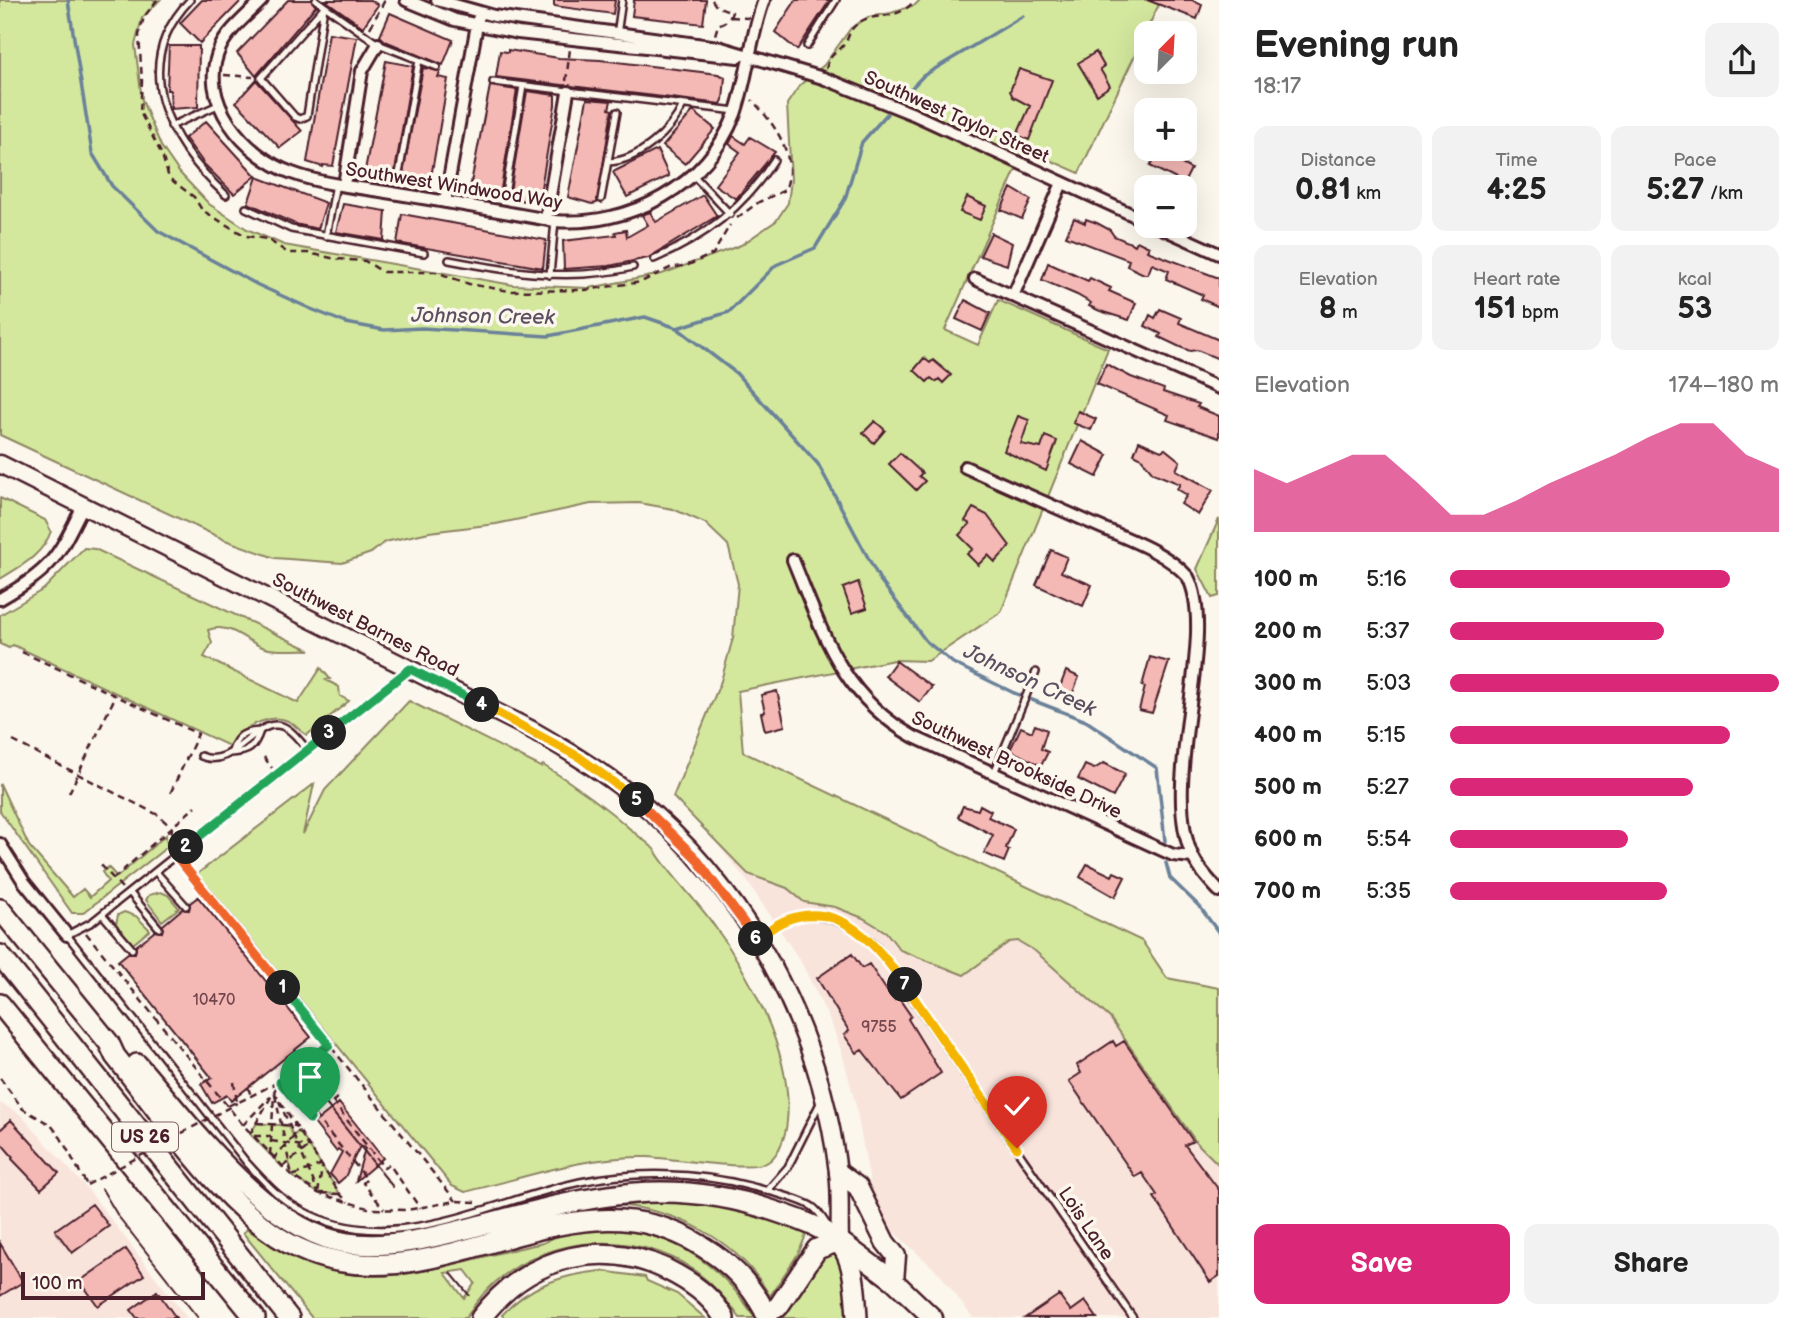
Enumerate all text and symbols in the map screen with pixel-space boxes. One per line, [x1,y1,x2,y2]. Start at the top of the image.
north arrow [1134,21,1197,84]
map controls [1134,21,1197,238]
text: Evening run [1254,23,1459,68]
button: share [1705,23,1779,97]
street label: Southwest Taylor Street [860,66,1053,169]
text: 18:17 [1254,72,1301,100]
button: + [1134,98,1197,161]
text: Distance [1300,149,1376,172]
text: Time [1495,149,1538,172]
text: Pace [1673,149,1716,172]
street label: Southwest Windwood Way [344,158,564,215]
text: 0.81 [1295,172,1351,208]
text: 4:25 [1486,172,1547,208]
text: 5:27 [1646,172,1705,208]
button: − [1134,175,1197,238]
text: km [1351,182,1381,205]
text: /km [1705,182,1743,205]
text: Elevation [1299,268,1378,291]
text: Heart rate [1473,268,1560,291]
text: kcal [1678,268,1712,291]
text: 8 [1319,291,1337,327]
text: 151 [1474,291,1517,327]
text: 53 [1677,291,1712,327]
text: m [1337,301,1358,324]
text: bpm [1517,301,1559,324]
water label: Johnson Creek [410,303,555,330]
text: Elevation [1254,371,1350,399]
text: 174–180 m [1669,371,1779,399]
text: 100 m [1254,565,1318,593]
text: 5:16 [1366,565,1407,593]
street label: Southwest Barnes Road [268,568,462,682]
text: 200 m [1254,617,1322,645]
text: 5:37 [1366,617,1409,645]
water label: Johnson Creek [959,638,1101,722]
text: 300 m [1254,669,1322,697]
text: 5:03 [1366,669,1412,697]
pin: 4 [464,688,500,722]
text: 4 [476,693,487,716]
street label: Southwest Brookside Drive [908,706,1125,824]
pin: 3 [312,716,346,750]
text: 3 [323,721,334,744]
text: 400 m [1254,721,1322,749]
text: 5:15 [1366,721,1406,749]
text: 500 m [1254,773,1322,801]
text: 5:27 [1366,773,1409,801]
pin: 5 [620,782,654,818]
text: 5 [631,788,642,811]
text: 600 m [1254,825,1322,853]
text: 5:54 [1366,825,1411,853]
pin: 2 [168,830,204,864]
text: 2 [180,835,191,858]
text: 700 m [1254,877,1321,905]
text: 5:35 [1366,877,1411,905]
pin: 6 [738,922,774,956]
text: 6 [750,927,761,950]
pin: 7 [888,968,922,1002]
pin: 1 [266,970,300,1006]
text: 7 [899,973,910,996]
text: 1 [279,976,287,999]
house number: 10470 [193,991,235,1010]
house number: 9755 [861,1018,897,1037]
pin [280,1047,340,1119]
icon: arrive [291,1058,329,1096]
pin [987,1076,1047,1148]
icon: check [998,1087,1036,1125]
road number: US 26 [112,1122,178,1152]
street label: Lois Lane [1053,1183,1119,1265]
button: Save [1254,1224,1510,1304]
button: Share [1524,1224,1779,1304]
scale bar [21,1269,205,1301]
text: 100 m [32,1272,83,1295]

